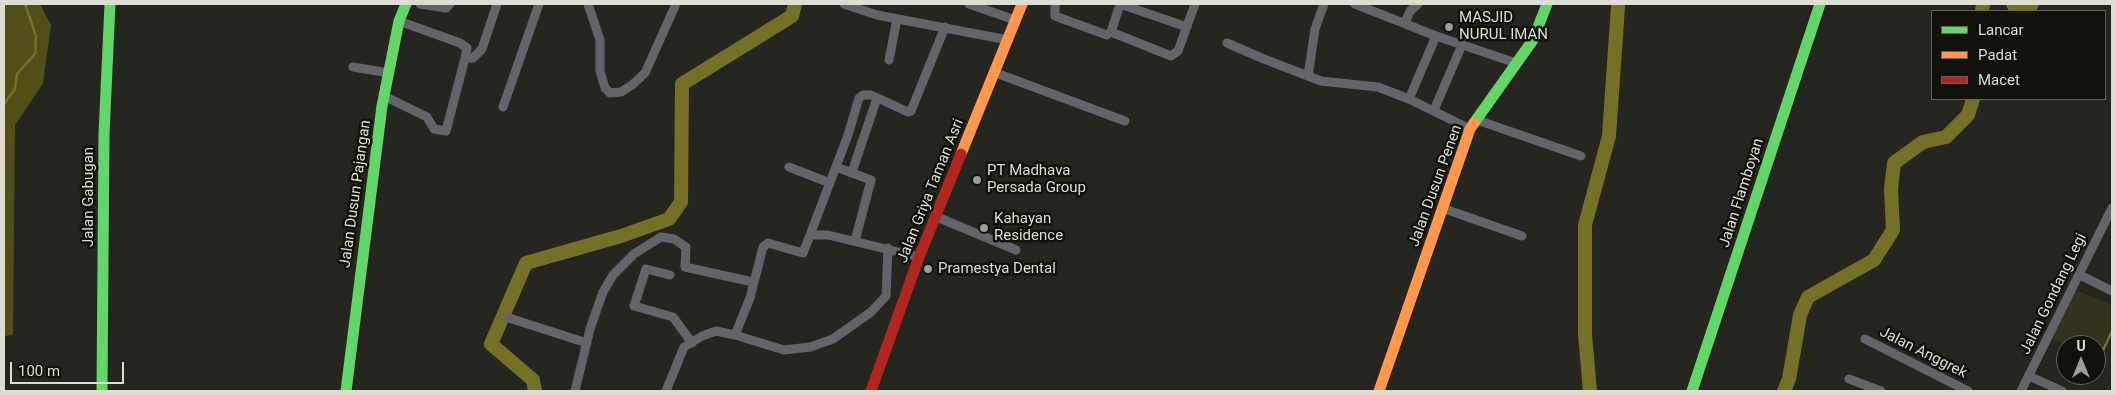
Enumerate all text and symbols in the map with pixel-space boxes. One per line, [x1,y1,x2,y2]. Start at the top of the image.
place label: MASJID NURUL IMAN [1459,9,1548,44]
legend [1931,10,2106,100]
marker: MASJID NURUL IMAN [1443,21,1455,33]
text: Lancar [1978,21,2024,39]
text: Padat [1978,46,2017,64]
text: Macet [1978,71,2020,89]
street label: Jalan Griya Taman Asri [894,116,968,266]
street label: Jalan Dusun Pajangan [337,119,375,269]
street label: Jalan Dusun Penen [1406,123,1466,249]
street label: Jalan Flamboyan [1716,136,1768,250]
street label: Jalan Gabugan [80,147,98,247]
place label: PT Madhava Persada Group [987,162,1086,197]
marker: PT Madhava Persada Group [971,174,983,186]
place label: Kahayan Residence [994,210,1063,245]
marker: Kahayan Residence [978,222,990,234]
street label: Jalan Gondang Legi [2017,231,2091,357]
place label: Pramestya Dental [938,260,1056,278]
marker: Pramestya Dental [922,263,934,275]
street label: Jalan Anggrek [1876,323,1970,383]
north arrow [2056,335,2106,385]
text: U [2076,338,2086,354]
scale bar [12,352,126,384]
text: 100 m [18,362,60,380]

